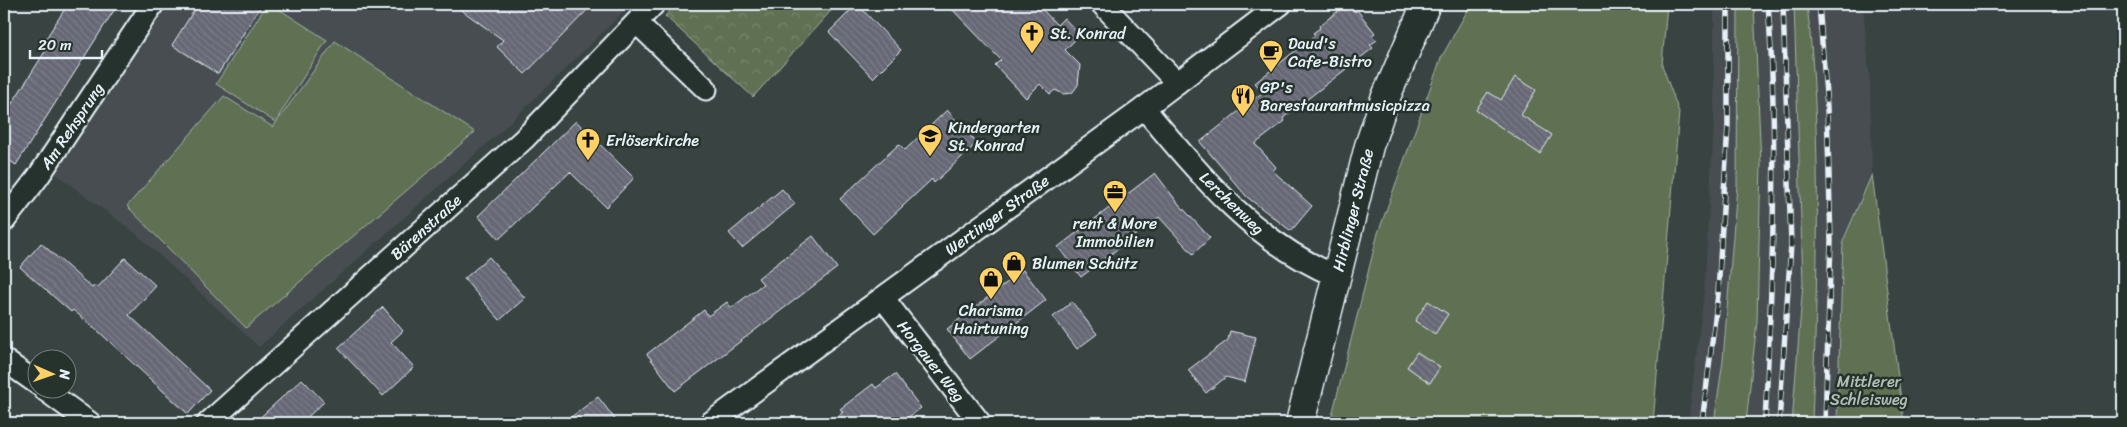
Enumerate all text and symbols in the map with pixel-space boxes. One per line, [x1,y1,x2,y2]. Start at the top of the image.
place label: St. Konrad [1050,19,1127,48]
church icon: St. Konrad [1019,20,1045,54]
scale bar [30,28,102,60]
place label: Daud's Cafe-Bistro [1288,29,1372,76]
text: 20 m [38,32,72,58]
cafe icon: Daud's Cafe-Bistro [1258,39,1284,73]
place label: GP's Barestaurantmusicpizza [1260,73,1430,120]
street label: Am Rehsprung [31,76,112,176]
restaurant icon: GP's Barestaurantmusicpizza [1230,83,1256,117]
place label: Kindergarten St. Konrad [948,113,1040,160]
school or university icon: Kindergarten St. Konrad [917,123,943,157]
place label: Erlöserkirche [606,126,699,155]
church icon: Erlöserkirche [575,127,601,161]
street label: Hirblinger Straße [1324,145,1382,275]
street label: Lerchenweg [1192,164,1272,242]
street label: Wertinger Straße [938,167,1056,263]
office icon: rent & More Immobilien [1102,179,1128,213]
street label: Bärenstraße [383,186,469,267]
place label: rent & More Immobilien [1073,209,1157,256]
place label: Blumen Schütz [1032,249,1138,278]
shop icon: Blumen Schütz [1001,250,1027,284]
shop icon: Charisma Hairtuning [978,266,1004,300]
place label: Charisma Hairtuning [953,296,1029,343]
street label: Horgauer Weg [889,313,973,409]
north arrow [28,350,78,400]
park label: Mittlerer Schleisweg [1830,367,1908,414]
text: N [52,368,77,380]

